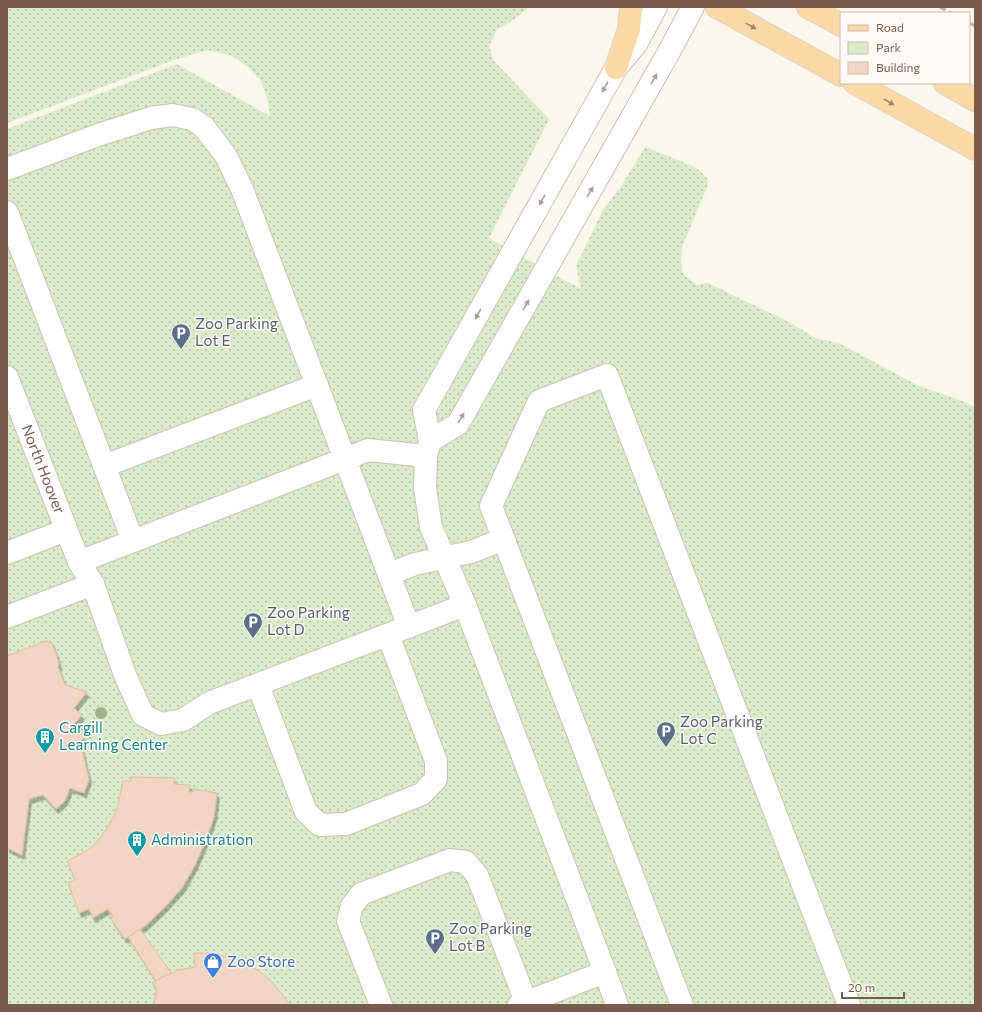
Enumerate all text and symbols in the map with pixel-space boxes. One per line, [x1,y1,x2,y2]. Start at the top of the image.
legend [840,12,970,84]
text: Road [876,20,904,34]
one-way arrow [745,22,757,29]
text: Park [876,40,902,54]
text: Building [876,60,920,74]
one-way arrow [651,73,658,85]
one-way arrow [602,81,609,93]
one-way arrow [883,98,895,105]
one-way arrow [586,186,593,198]
one-way arrow [538,194,545,206]
one-way arrow [522,299,529,311]
one-way arrow [475,308,482,320]
place label: Zoo Parking Lot E [195,314,278,349]
parking icon: Zoo Parking Lot E [170,322,192,350]
one-way arrow [458,412,465,424]
street label: North Hoover [18,422,69,516]
place label: Zoo Parking Lot D [267,603,350,638]
parking icon: Zoo Parking Lot D [242,611,264,639]
place label: Zoo Parking Lot C [680,712,763,747]
place label: Cargill Learning Center [59,718,168,753]
parking icon: Zoo Parking Lot C [655,720,677,748]
building icon: Cargill Learning Center [34,726,56,754]
building icon: Administration [126,829,148,857]
place label: Administration [151,830,253,848]
place label: Zoo Parking Lot B [449,919,532,954]
parking icon: Zoo Parking Lot B [424,927,446,955]
shop icon: Zoo Store [202,951,224,979]
place label: Zoo Store [227,952,295,970]
scale bar [842,974,904,1000]
text: 20 m [848,980,875,994]

